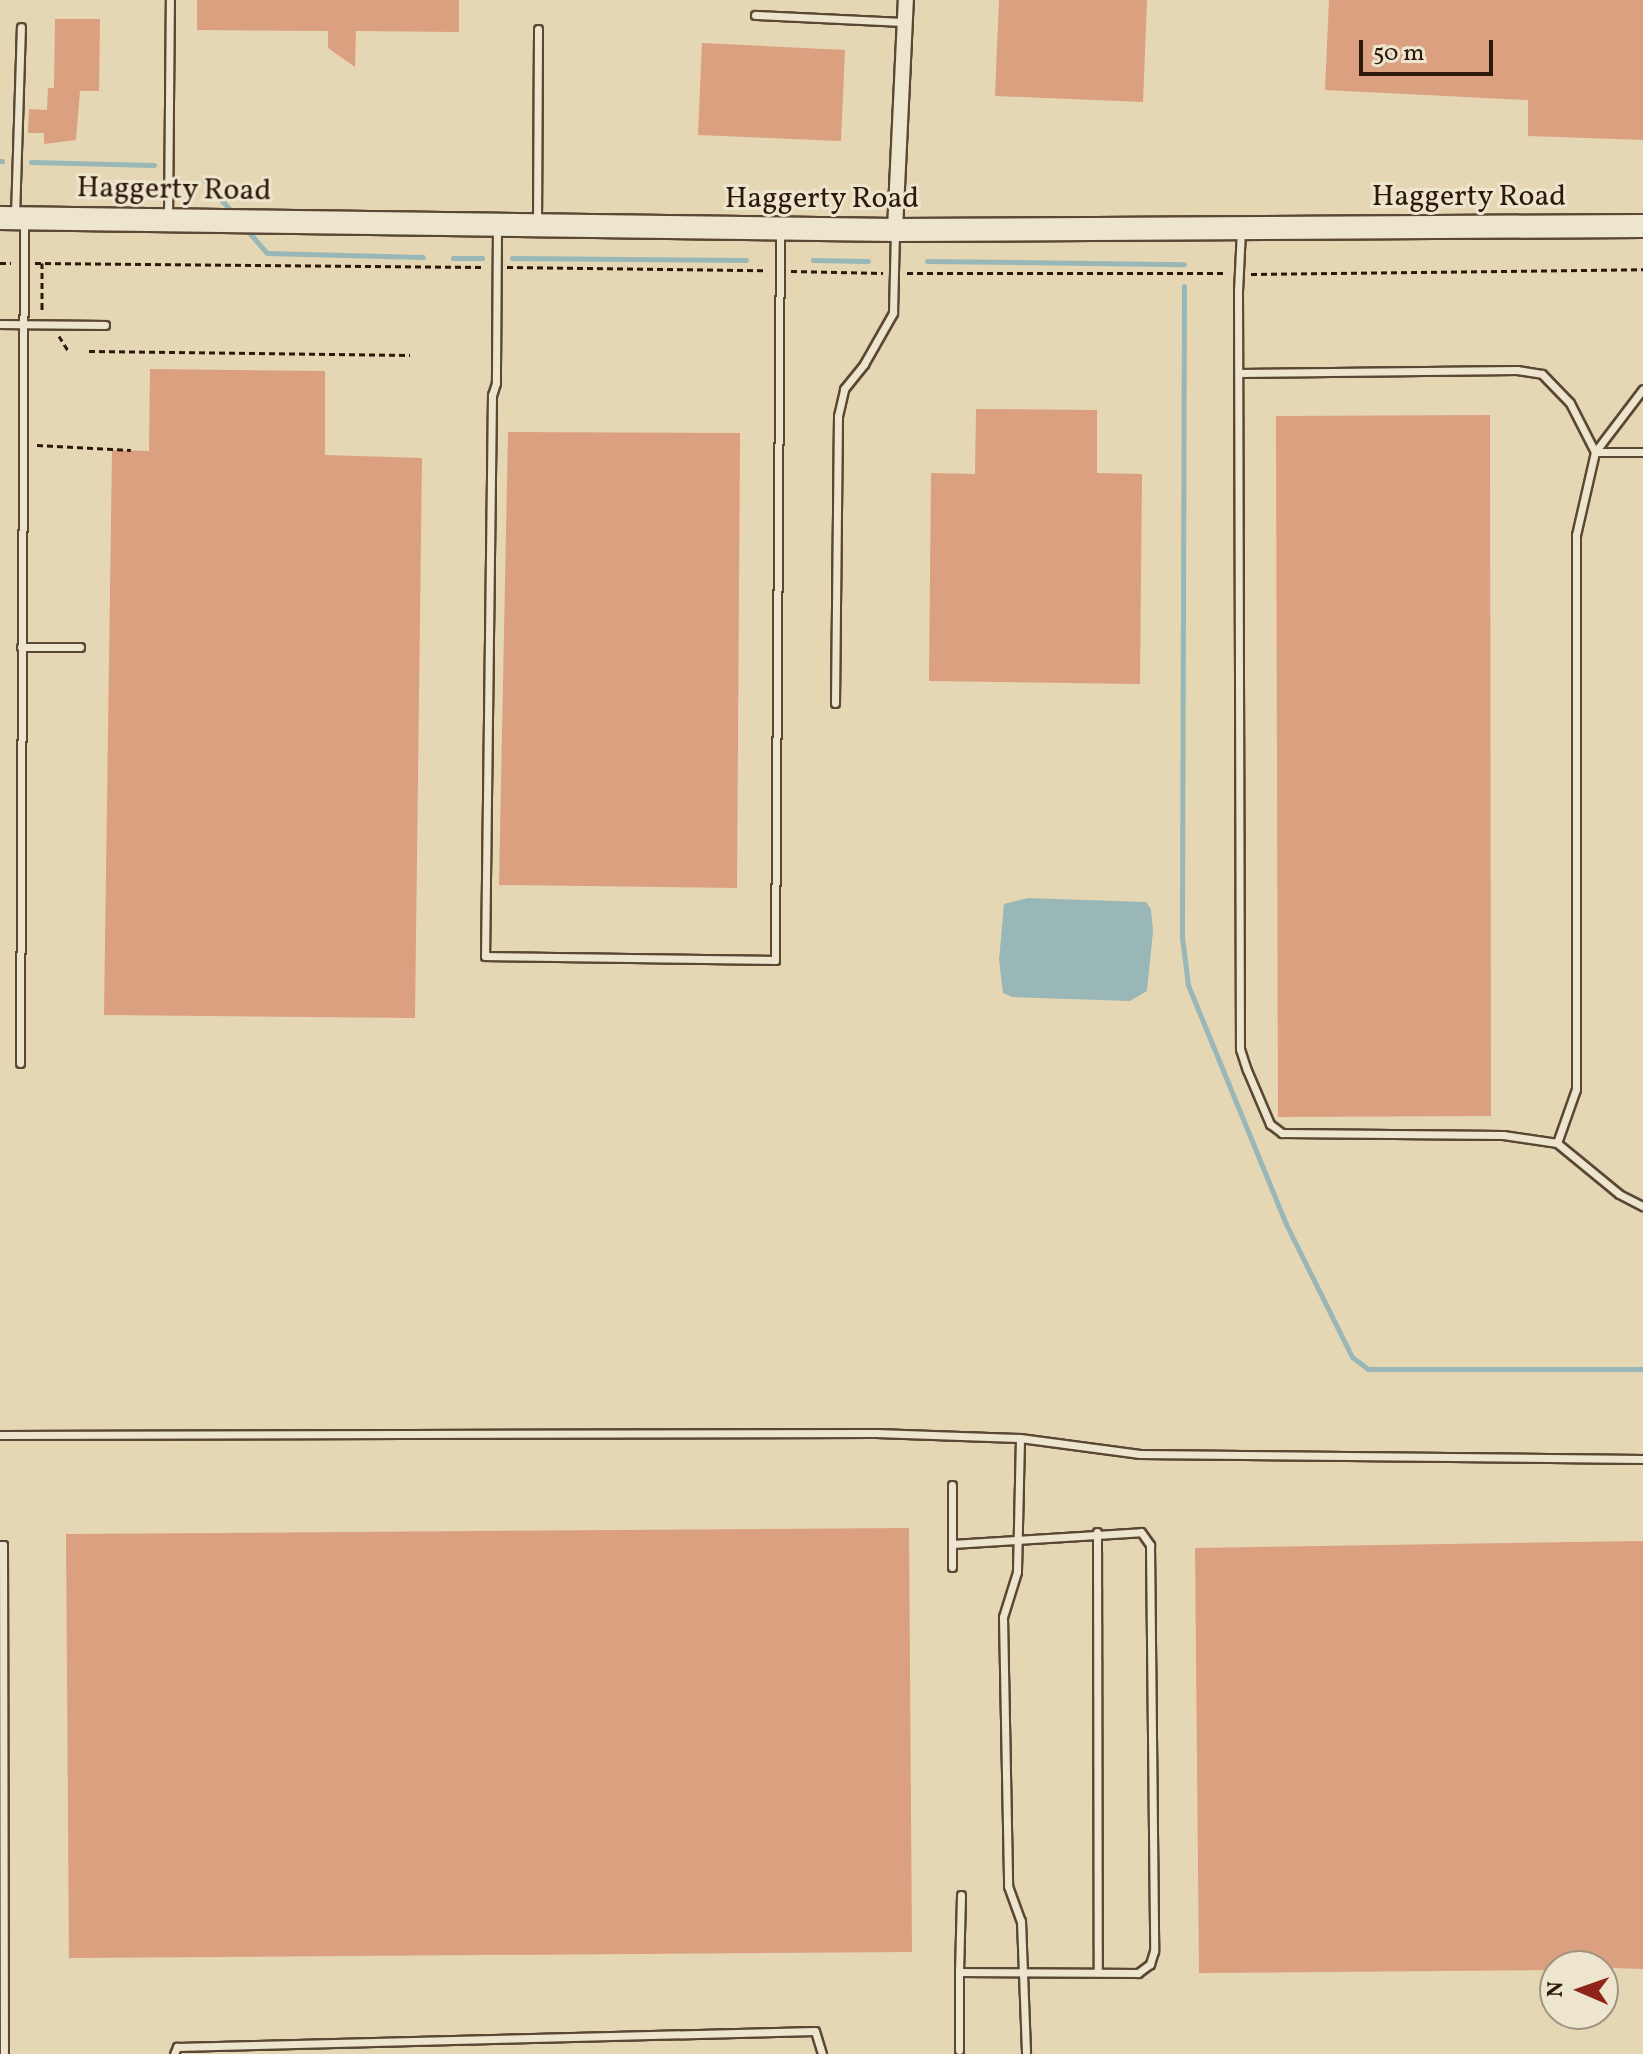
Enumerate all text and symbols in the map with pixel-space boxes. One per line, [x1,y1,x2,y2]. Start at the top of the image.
scale bar [1363,24,1497,74]
text: 50 m [1373,37,1425,71]
street label: Haggerty Road [76,170,272,210]
street label: Haggerty Road [1371,179,1567,215]
street label: Haggerty Road [724,181,920,217]
north arrow [1539,1950,1619,2030]
text: N [1541,1981,1572,1998]

